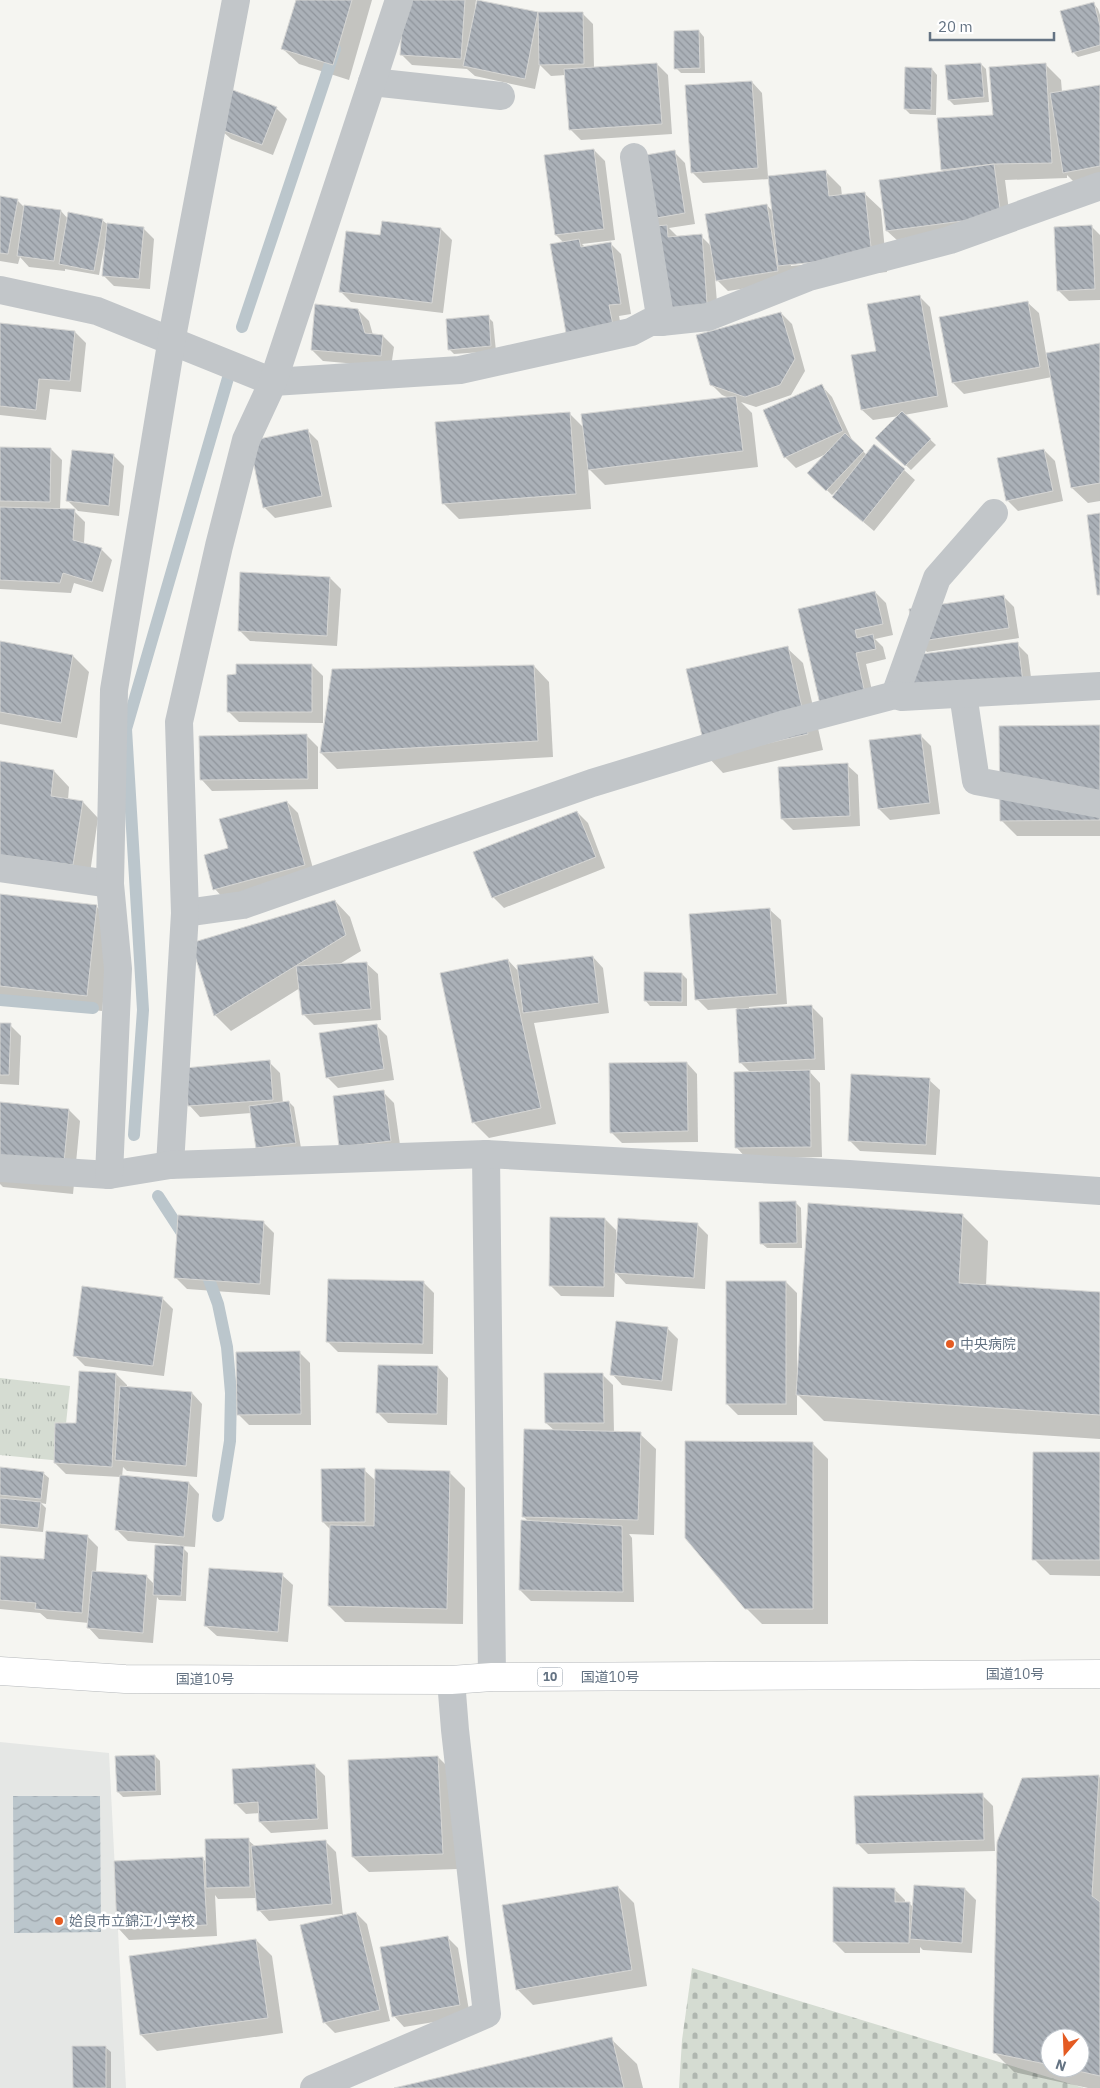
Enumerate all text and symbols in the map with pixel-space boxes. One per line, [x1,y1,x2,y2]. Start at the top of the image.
scale bar [930,10,1054,42]
text: 20 m [938,17,973,36]
place label: 中央病院 [960,1335,1016,1353]
marker: 中央病院 [944,1338,956,1350]
street label: 国道10号 [986,1665,1044,1683]
road number: 10 [538,1668,562,1686]
street label: 国道10号 [581,1668,639,1686]
street label: 国道10号 [176,1670,234,1688]
place label: 姶良市立錦江小学校 [69,1912,195,1930]
marker: 姶良市立錦江小学校 [53,1915,65,1927]
north arrow [1040,2028,1090,2078]
text: N [1053,2055,1068,2075]

